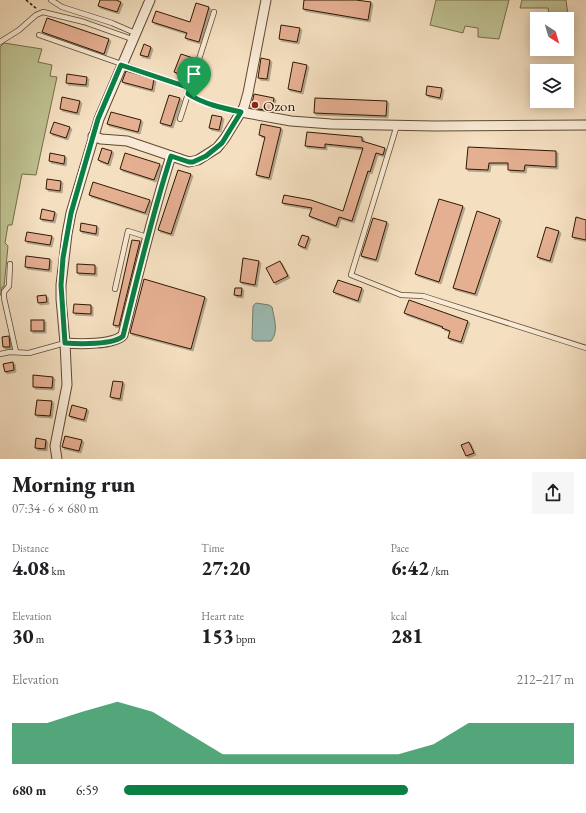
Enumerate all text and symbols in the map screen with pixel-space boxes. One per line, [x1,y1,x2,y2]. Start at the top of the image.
north arrow [530,12,574,56]
map controls [530,12,574,108]
pin [177,57,211,98]
icon: arrive [183,63,205,85]
button: layers [530,64,574,108]
place label: Ozon [263,96,296,115]
marker: Ozon [250,100,260,110]
text: Morning run [12,470,136,499]
button: share [532,472,574,514]
text: 07:34 · 6 × 680 m [12,500,99,517]
text: Distance [12,541,49,555]
text: Time [201,541,224,555]
text: Pace [391,541,409,555]
text: 4.08 [12,555,49,581]
text: 27:20 [201,555,250,581]
text: 6:42 [391,555,429,581]
text: km [49,564,65,578]
text: /km [429,564,449,578]
text: Elevation [12,609,52,623]
text: Heart rate [201,609,244,623]
text: kcal [391,609,407,623]
text: 30 [12,623,34,649]
text: 153 [201,623,234,649]
text: 281 [391,623,423,649]
text: m [34,632,44,646]
text: bpm [234,632,256,646]
text: Elevation [12,671,59,688]
text: 212–217 m [517,671,574,688]
text: 680 m [12,782,46,799]
text: 6:59 [76,782,98,799]

